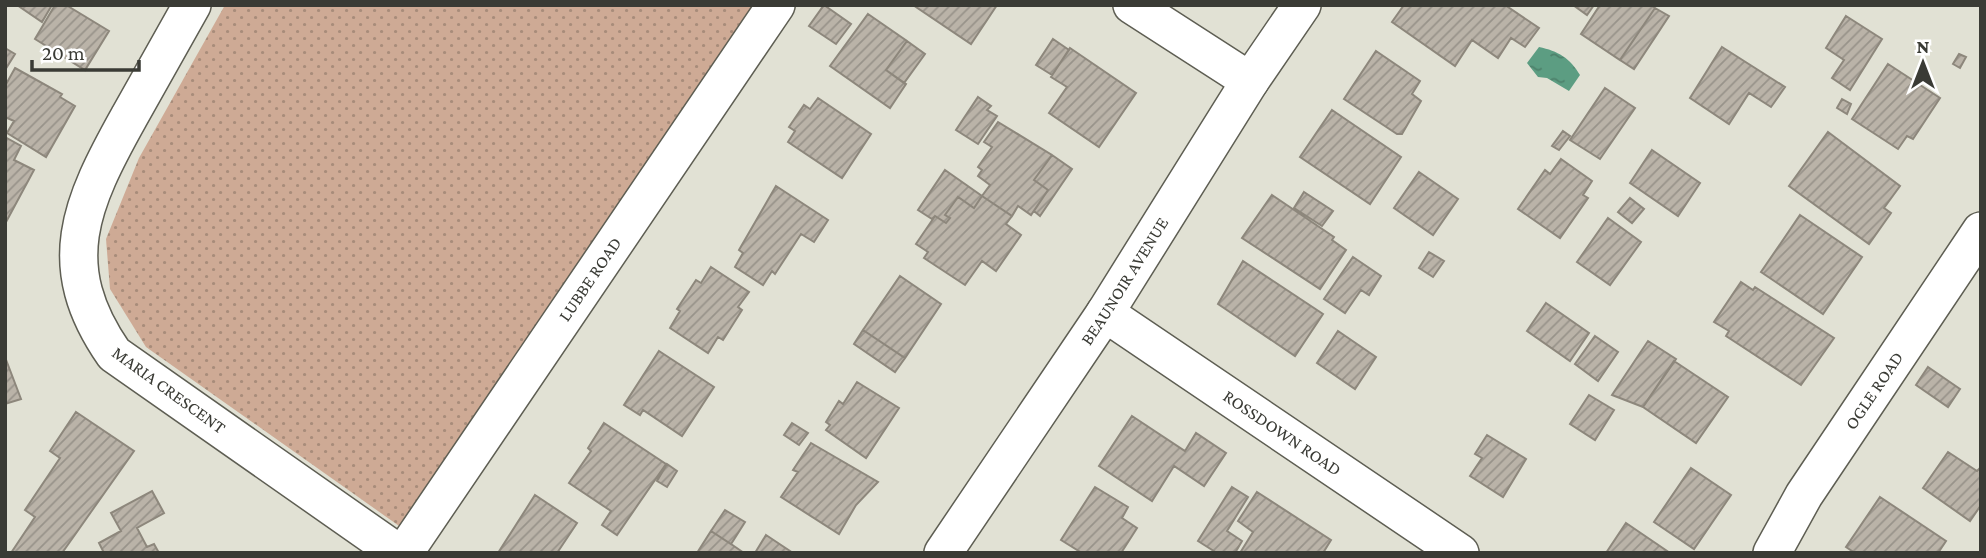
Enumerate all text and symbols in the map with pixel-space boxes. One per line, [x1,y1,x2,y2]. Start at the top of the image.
scale bar [32,28,138,72]
north arrow [1888,28,1958,98]
text: N [1917,36,1930,57]
text: 20 m [42,41,85,65]
street label: BEAUNOIR AVENUE [1076,213,1172,349]
street label: LUBBE ROAD [554,233,626,325]
street label: MARIA CRESCENT [109,342,230,438]
street label: OGLE ROAD [1841,348,1907,433]
street label: ROSSDOWN ROAD [1219,386,1345,480]

